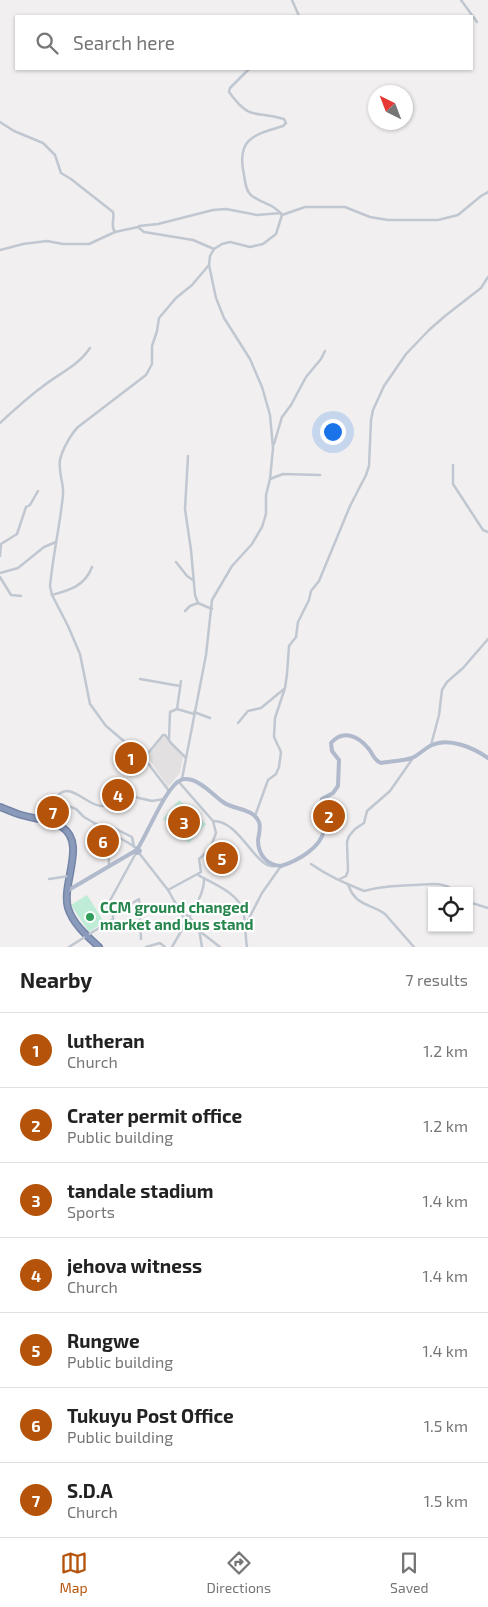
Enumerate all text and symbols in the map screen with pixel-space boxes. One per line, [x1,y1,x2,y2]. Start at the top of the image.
search box [15,15,473,70]
icon: search [33,29,61,57]
text: Search here [73,31,175,54]
north arrow [368,85,413,130]
your location [320,419,346,445]
pin: 1 [115,739,147,777]
pin: 4 [102,776,134,814]
pin: 7 [37,793,69,831]
pin: 2 [313,797,345,835]
pin: 3 [168,803,200,841]
pin: 6 [87,822,119,860]
pin: 5 [206,839,238,877]
map controls [428,887,473,932]
button: locate [428,887,473,932]
place label: CCM ground changed market and bus stand [100,898,254,933]
marker: CCM ground changed market and bus stand [84,911,96,923]
text: Nearby [20,967,92,992]
text: 7 results [405,970,468,989]
text: lutheran [67,1029,145,1052]
text: 1 [33,1041,39,1060]
text: 1.2 km [423,1041,468,1060]
text: Church [67,1052,118,1071]
text: Crater permit office [67,1104,242,1127]
text: 2 [31,1116,41,1135]
text: 1.2 km [423,1116,468,1135]
text: Public building [67,1127,173,1146]
text: tandale stadium [67,1179,214,1202]
text: 3 [31,1191,41,1210]
text: 1.4 km [423,1191,468,1210]
text: Sports [67,1202,115,1221]
text: jehova witness [67,1254,202,1277]
text: 4 [31,1266,41,1285]
text: 1.4 km [423,1266,468,1285]
text: Church [67,1277,118,1296]
text: Rungwe [67,1329,140,1352]
text: 5 [32,1341,40,1360]
text: 1.4 km [423,1341,468,1360]
text: Public building [67,1352,173,1371]
text: Tukuyu Post Office [67,1404,234,1427]
text: 6 [31,1416,41,1435]
text: 1.5 km [424,1416,468,1435]
text: Public building [67,1427,173,1446]
text: S.D.A [67,1479,113,1502]
text: 7 [32,1491,40,1510]
text: 1.5 km [424,1491,468,1510]
text: Church [67,1502,118,1521]
tab: Map [59,1549,88,1596]
tab: Directions [207,1549,271,1596]
tab: Saved [390,1549,429,1596]

